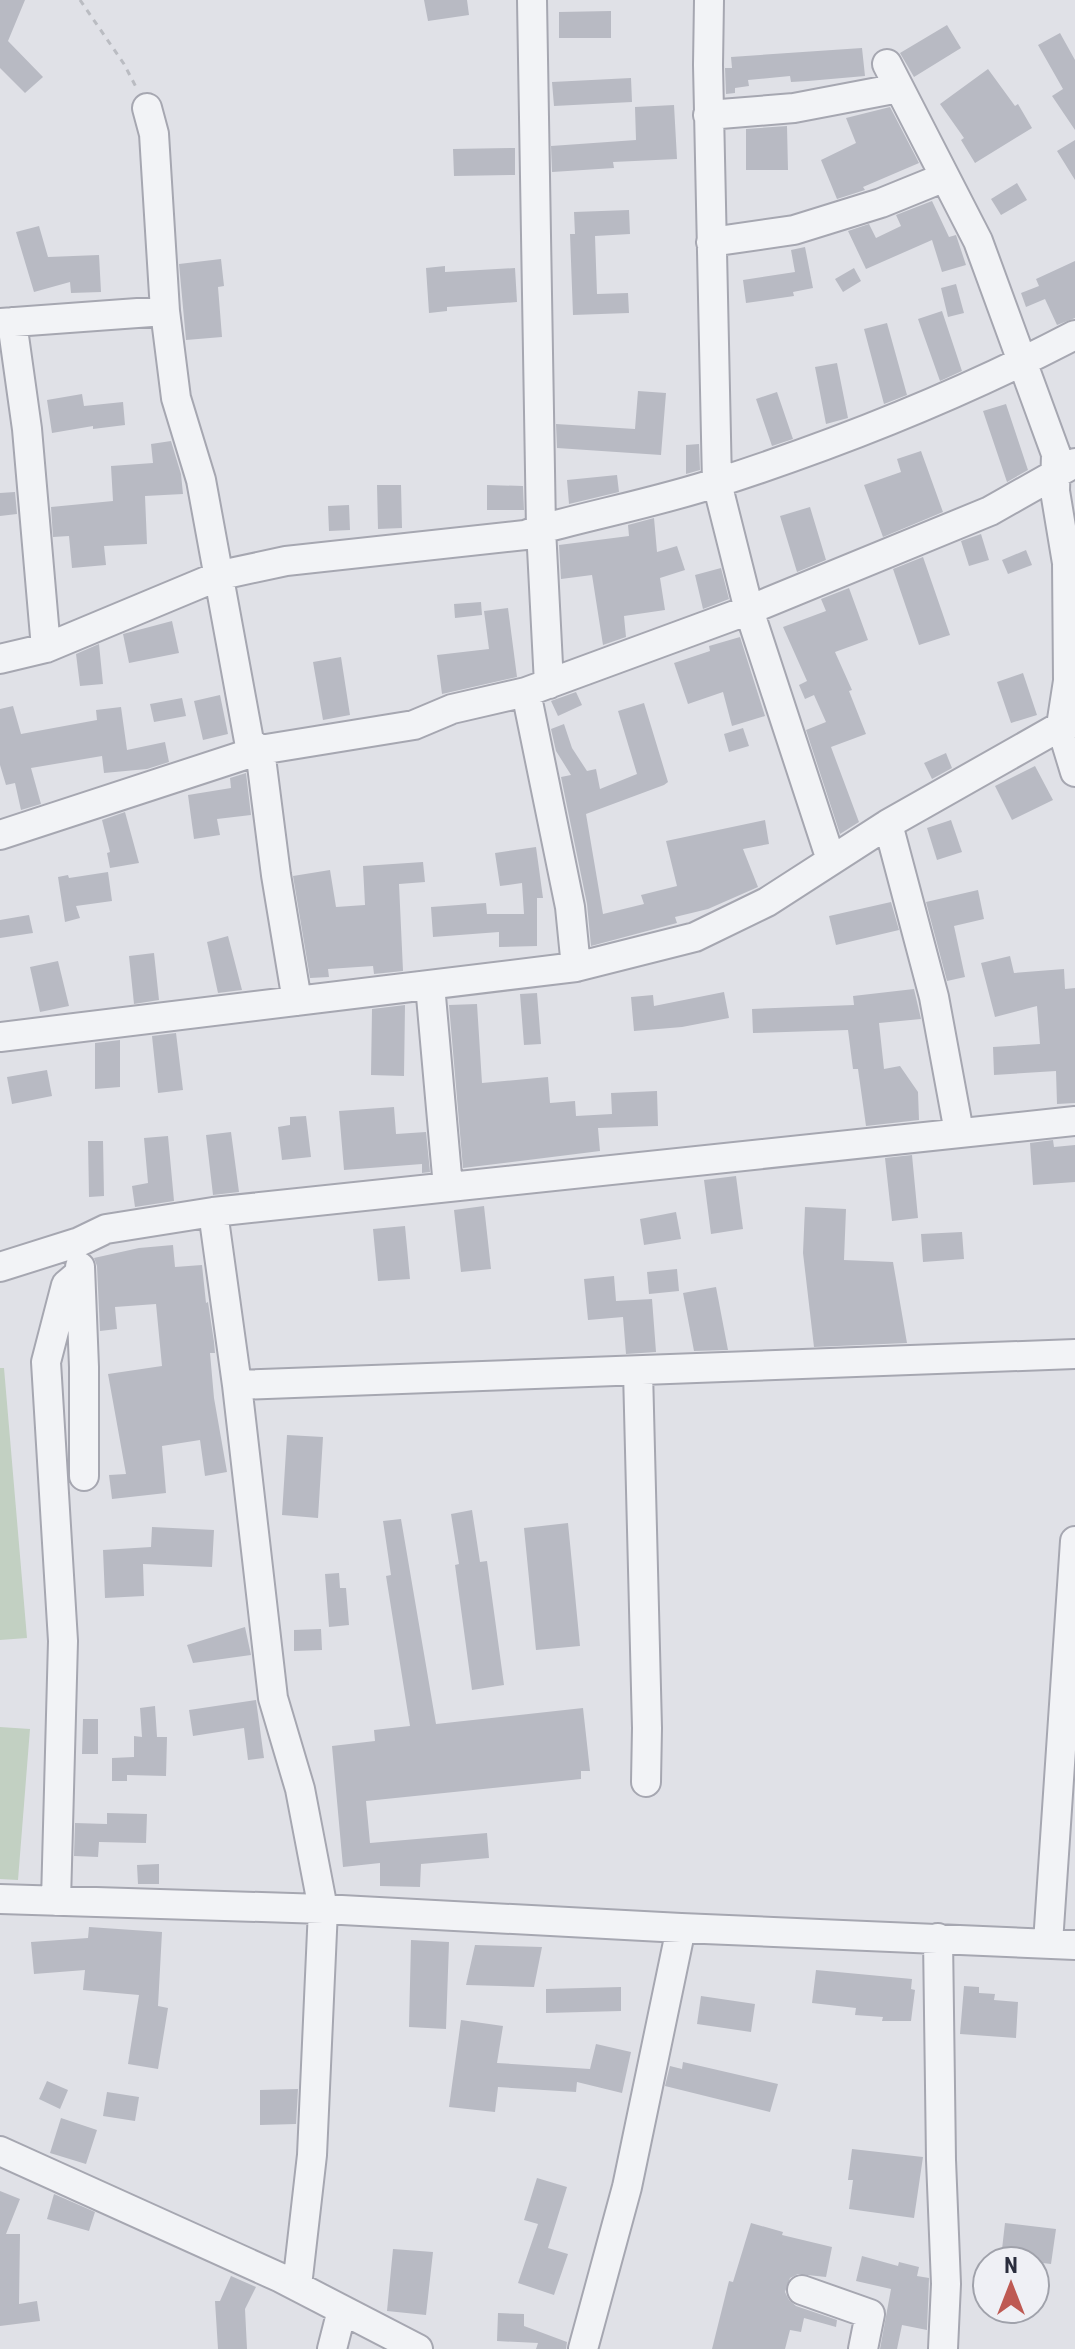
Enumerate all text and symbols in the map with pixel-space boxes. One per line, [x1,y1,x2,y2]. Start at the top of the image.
north arrow [971,2245,1051,2325]
text: N [1004,2253,1018,2278]

